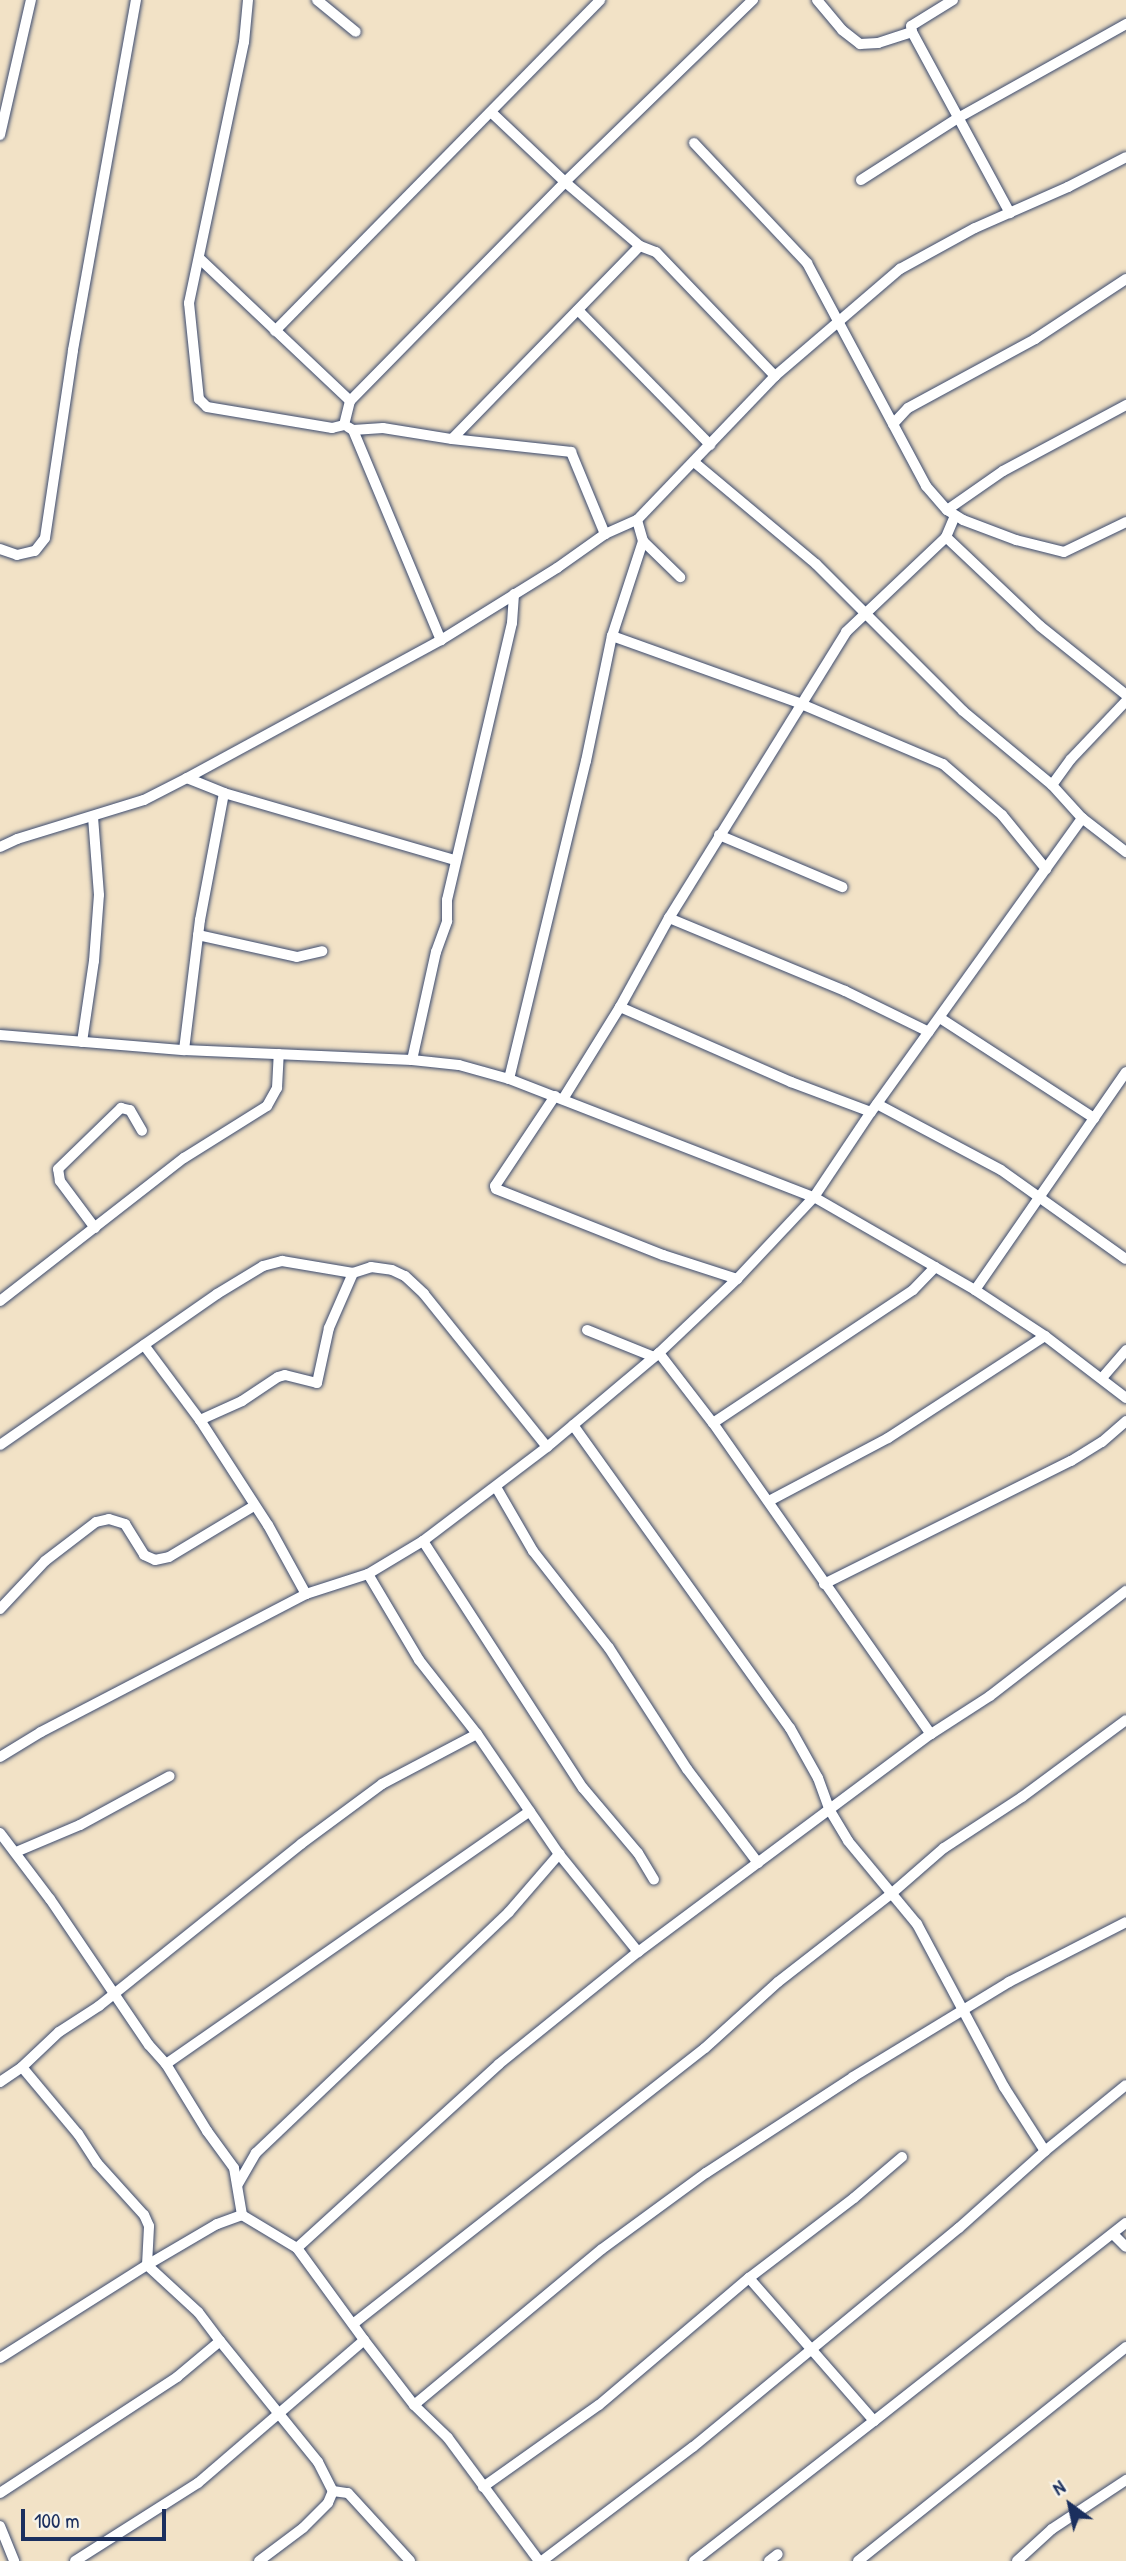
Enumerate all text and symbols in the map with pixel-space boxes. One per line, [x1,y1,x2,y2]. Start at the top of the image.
north arrow [1035,2470,1105,2540]
text: N [1047,2474,1070,2501]
scale bar [24,2494,170,2538]
text: 100 m [34,2506,80,2535]

